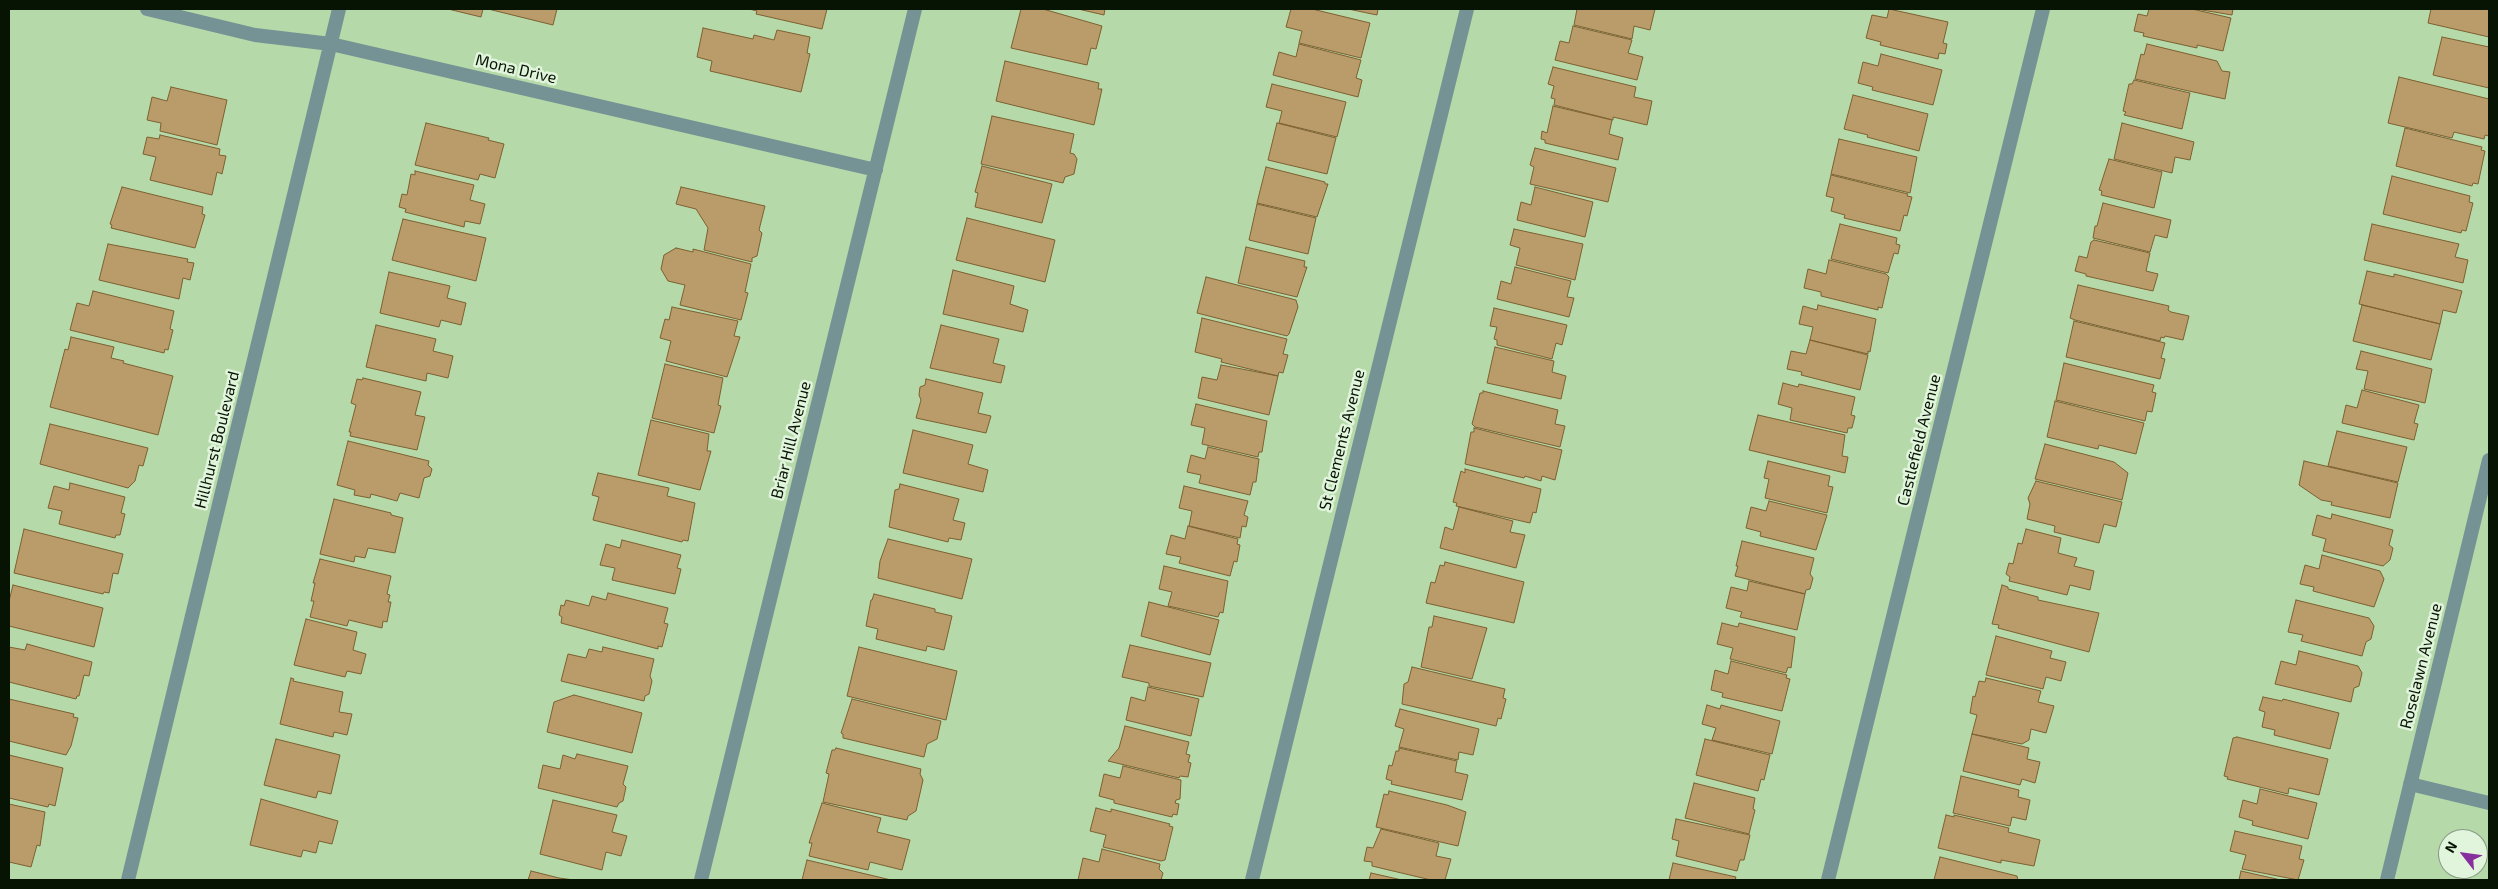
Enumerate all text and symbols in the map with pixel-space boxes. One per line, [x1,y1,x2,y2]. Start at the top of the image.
street label: Mona Drive [474,50,558,88]
street label: St Clements Avenue [1315,368,1369,512]
street label: Hillhurst Boulevard [191,369,243,511]
street label: Castlefield Avenue [1893,372,1945,508]
street label: Briar Hill Avenue [767,379,815,501]
street label: Roselawn Avenue [2396,601,2446,731]
north arrow [2438,829,2488,879]
text: N [2441,838,2460,855]

